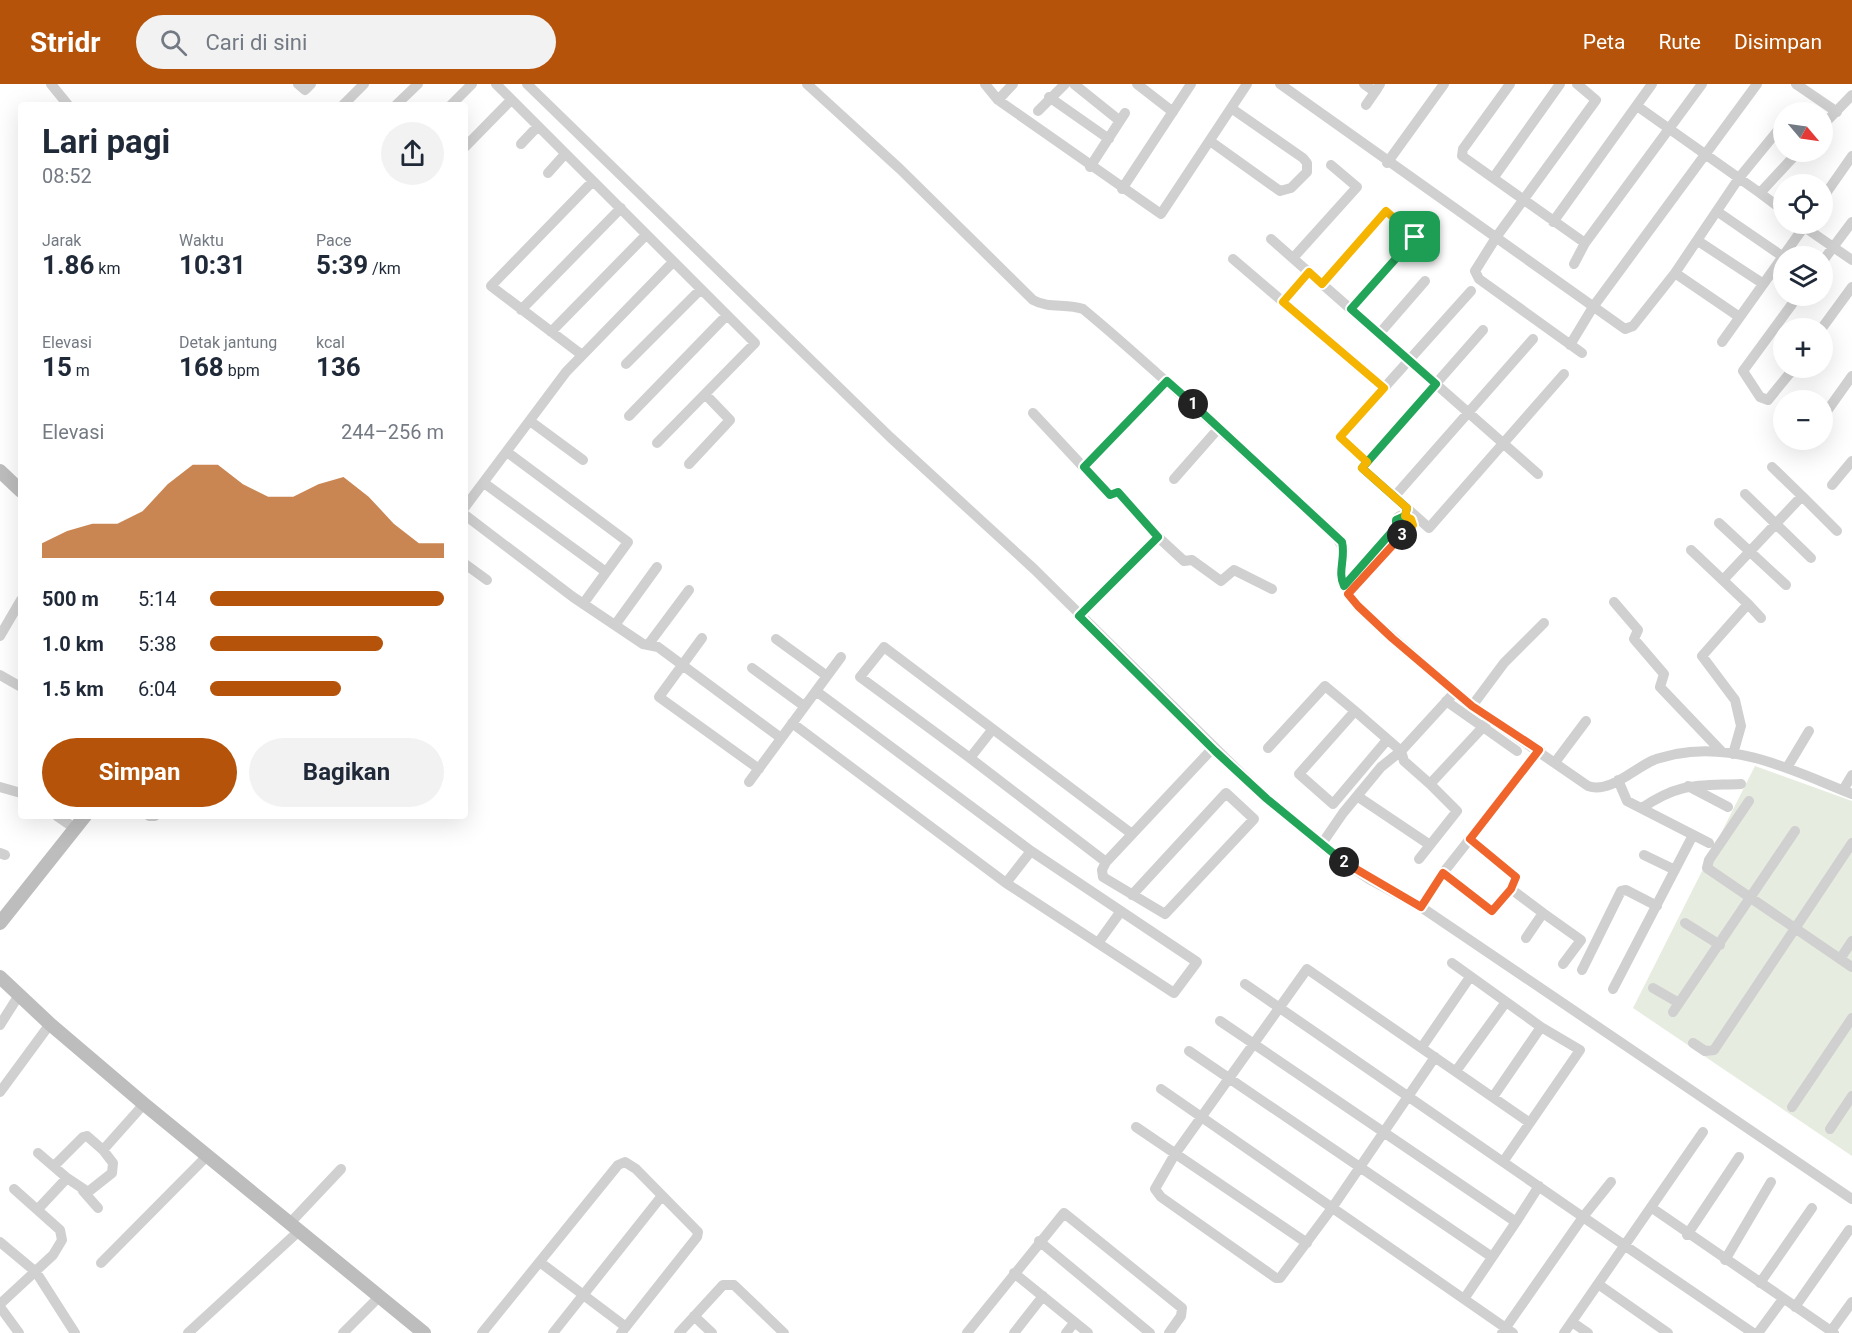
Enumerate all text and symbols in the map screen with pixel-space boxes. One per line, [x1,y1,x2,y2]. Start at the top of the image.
search box [136,15,556,69]
text: Stridr [30,26,100,59]
icon: search [157,26,190,59]
text: Cari di sini [205,30,307,55]
text: Peta [1583,30,1625,54]
text: Rute [1658,30,1701,54]
text: Disimpan [1734,30,1822,54]
north arrow [1773,102,1833,162]
map controls [1773,102,1833,450]
text: Lari pagi [42,122,170,161]
button: share [381,122,444,185]
text: 08:52 [42,164,92,188]
button: locate [1773,174,1833,234]
pin [1389,211,1440,262]
icon: arrive [1398,220,1431,253]
text: Jarak [42,231,81,250]
text: Waktu [179,231,224,250]
text: Pace [316,231,352,250]
button: layers [1773,246,1833,306]
text: 1.86 [42,250,94,280]
text: 10:31 [179,250,246,280]
text: 5:39 [316,250,368,280]
text: km [94,259,120,278]
text: /km [368,259,401,278]
button: + [1773,318,1833,378]
text: Elevasi [42,333,92,352]
text: Detak jantung [179,333,277,352]
text: kcal [316,333,345,352]
text: 15 [42,352,72,382]
text: 168 [179,352,224,382]
text: 136 [316,352,361,382]
text: m [72,361,90,380]
text: bpm [224,361,260,380]
pin: 1 [1178,389,1208,419]
button: − [1773,390,1833,450]
text: 1 [1188,394,1198,413]
text: Elevasi [42,420,104,444]
text: 244–256 m [341,420,444,444]
pin: 3 [1387,520,1417,550]
text: 3 [1397,525,1407,544]
text: 500 m [42,587,99,611]
text: 5:14 [138,587,177,611]
text: 1.0 km [42,632,104,656]
text: 5:38 [138,632,177,656]
text: 1.5 km [42,677,104,701]
text: 6:04 [138,677,177,701]
button: Simpan [42,738,237,807]
button: Bagikan [249,738,444,807]
pin: 2 [1329,847,1359,877]
text: 2 [1339,852,1349,871]

